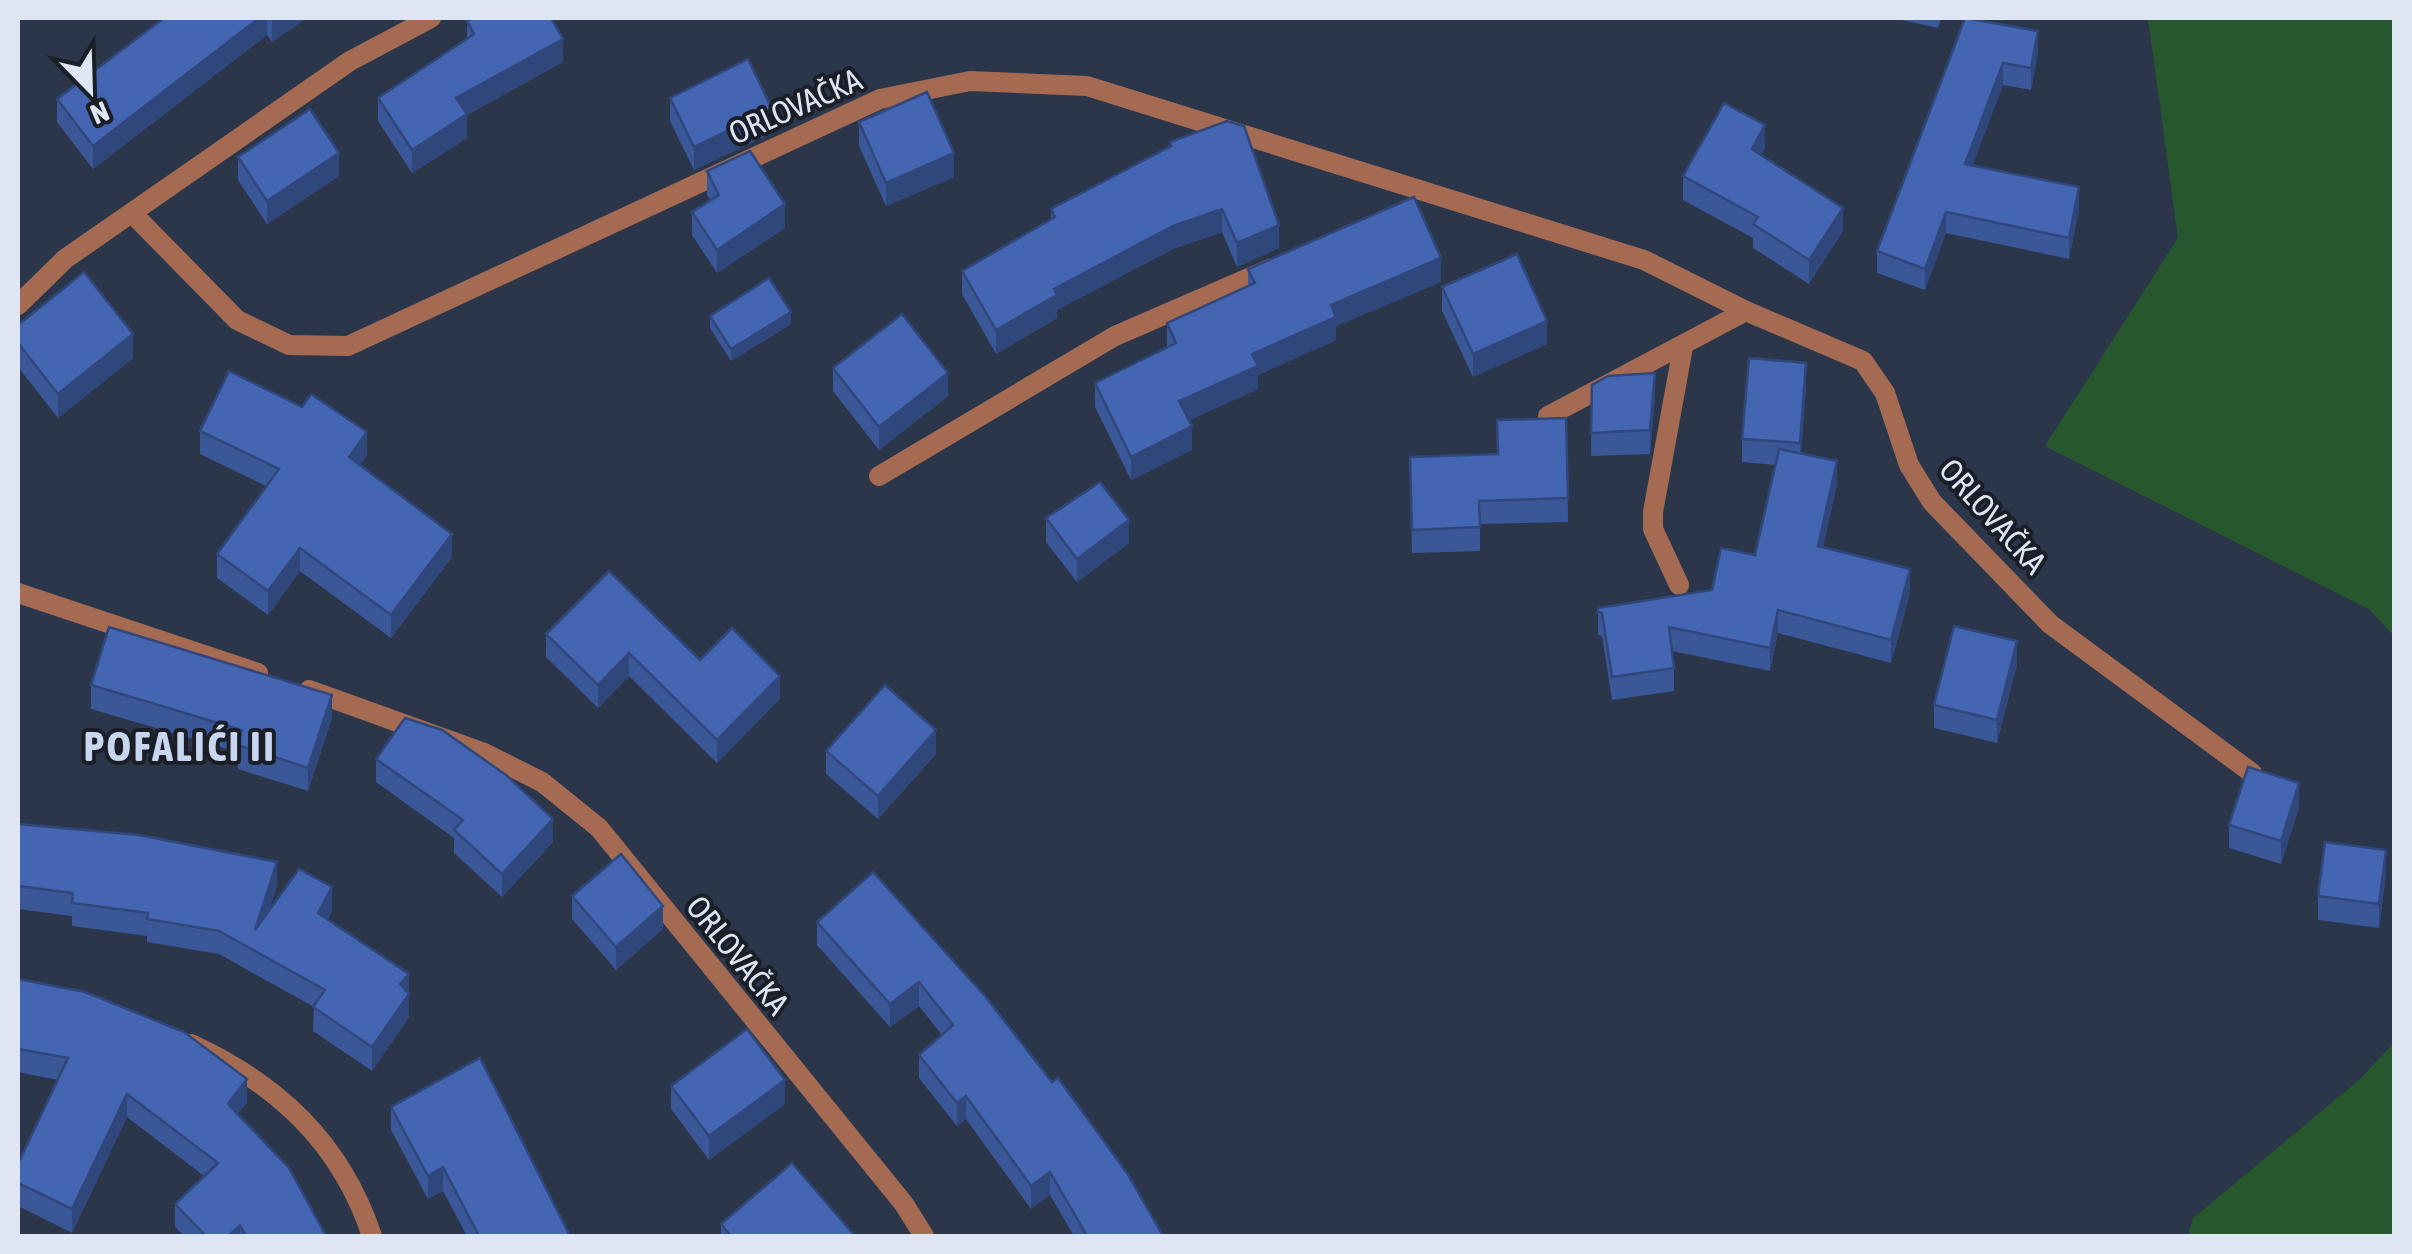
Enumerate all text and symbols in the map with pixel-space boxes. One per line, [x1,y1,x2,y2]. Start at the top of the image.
north arrow [40,40,140,140]
street label: ORLOVAČKA [723,60,867,152]
text: N [86,95,114,131]
street label: ORLOVAČKA [1932,451,2054,581]
district label: POFALIĆI II [83,722,277,770]
street label: ORLOVAČKA [679,888,797,1022]

